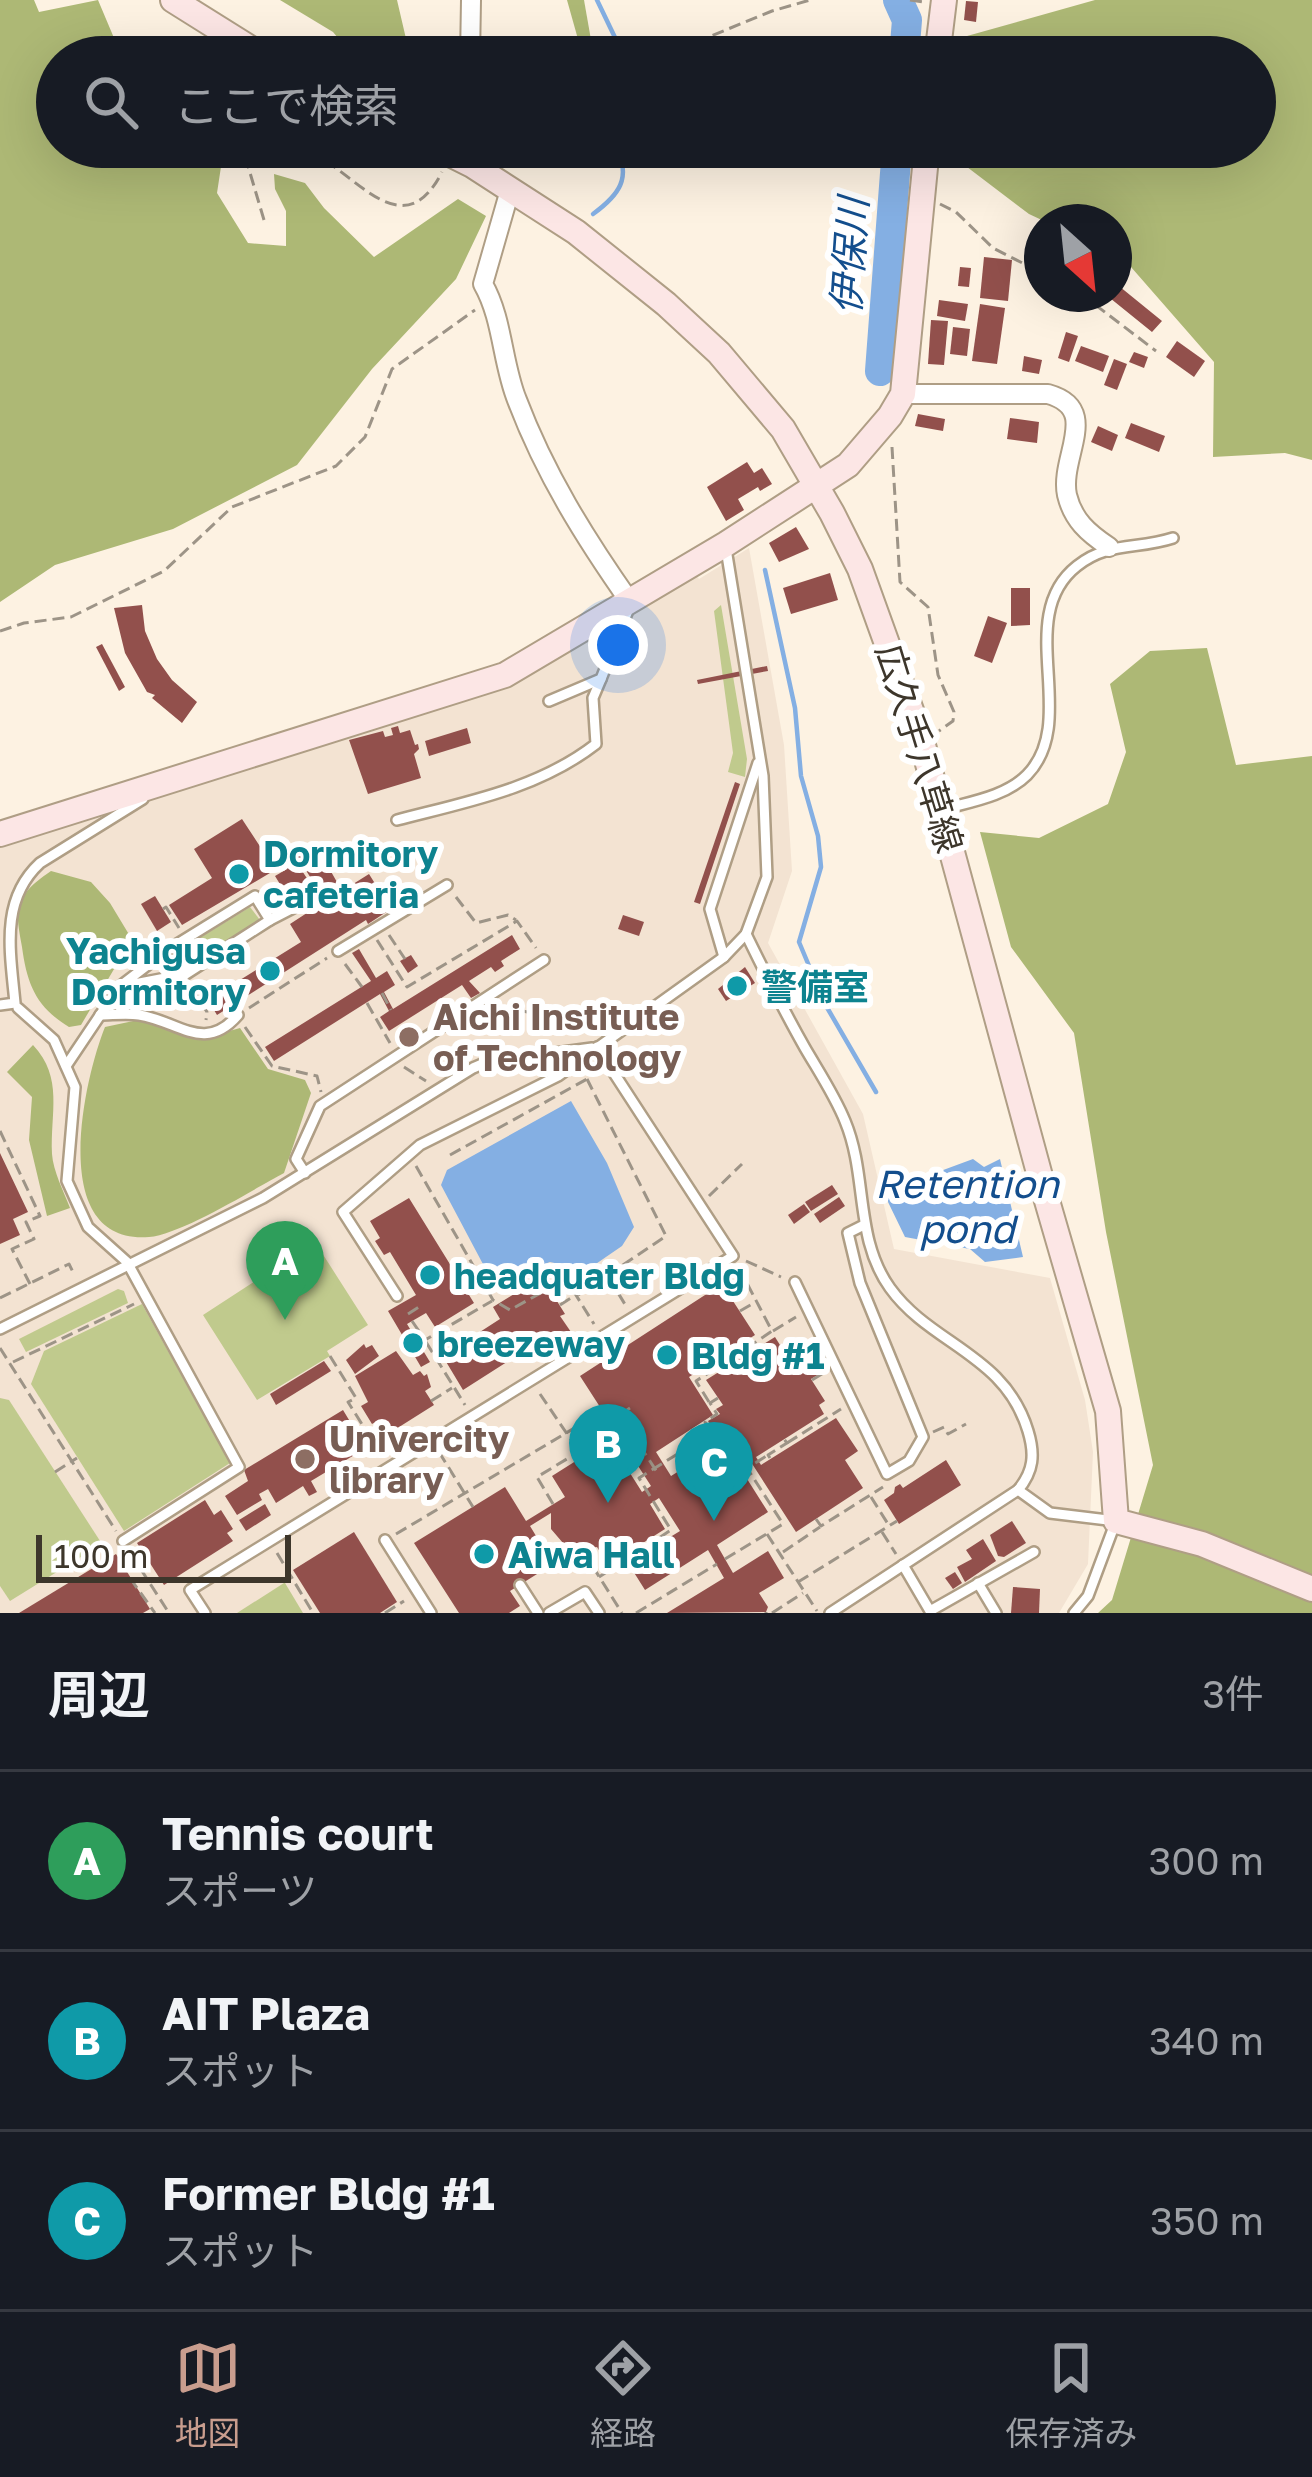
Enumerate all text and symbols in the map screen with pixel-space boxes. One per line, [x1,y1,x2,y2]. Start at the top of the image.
search box [36,36,1276,168]
icon: search [78,69,144,135]
text: ここで検索 [174,78,399,132]
water label: 伊保川 [821,192,877,316]
north arrow [1024,204,1132,312]
your location [588,615,648,675]
street label: 広久手八草線 [868,638,972,858]
place label: Dormitory cafeteria [263,832,439,916]
marker: Dormitory cafeteria [226,861,252,887]
place label: Yachigusa Dormitory [66,929,246,1013]
marker: Yachigusa Dormitory [257,958,283,984]
place label: 警備室 [761,965,869,1008]
marker: 警備室 [724,973,750,999]
place label: Aichi Institute of Technology [433,995,682,1079]
marker: Aichi Institute of Technology [396,1024,422,1050]
water label: Retention pond [875,1160,1061,1252]
pin: A [246,1221,324,1320]
place label: headquater Bldg [454,1254,745,1297]
marker: headquater Bldg [417,1262,443,1288]
place label: breezeway [437,1322,626,1365]
marker: breezeway [400,1330,426,1356]
place label: Bldg #1 [691,1334,825,1377]
marker: Bldg #1 [654,1342,680,1368]
pin: B [569,1404,647,1503]
place label: Univercity library [329,1417,510,1501]
pin: C [675,1422,753,1521]
marker: Univercity library [292,1446,318,1472]
scale bar [36,1529,291,1582]
place label: Aiwa Hall [508,1533,675,1576]
text: 100 m [54,1536,148,1575]
marker: Aiwa Hall [471,1541,497,1567]
text: 周辺 [48,1663,150,1724]
text: 3件 [1202,1670,1264,1717]
text: Tennis court [162,1806,434,1860]
text: A [73,1837,101,1884]
text: 300 m [1149,1837,1264,1884]
text: スポーツ [162,1867,317,1914]
text: AIT Plaza [162,1986,370,2040]
text: B [73,2017,101,2064]
text: 340 m [1149,2017,1264,2064]
text: スポット [162,2047,318,2094]
text: Former Bldg #1 [162,2166,495,2220]
text: C [73,2197,101,2244]
text: 350 m [1150,2197,1264,2244]
text: スポット [162,2227,318,2274]
tab: 地図 [175,2335,241,2455]
tab: 経路 [590,2335,656,2455]
tab: 保存済み [1005,2335,1137,2455]

